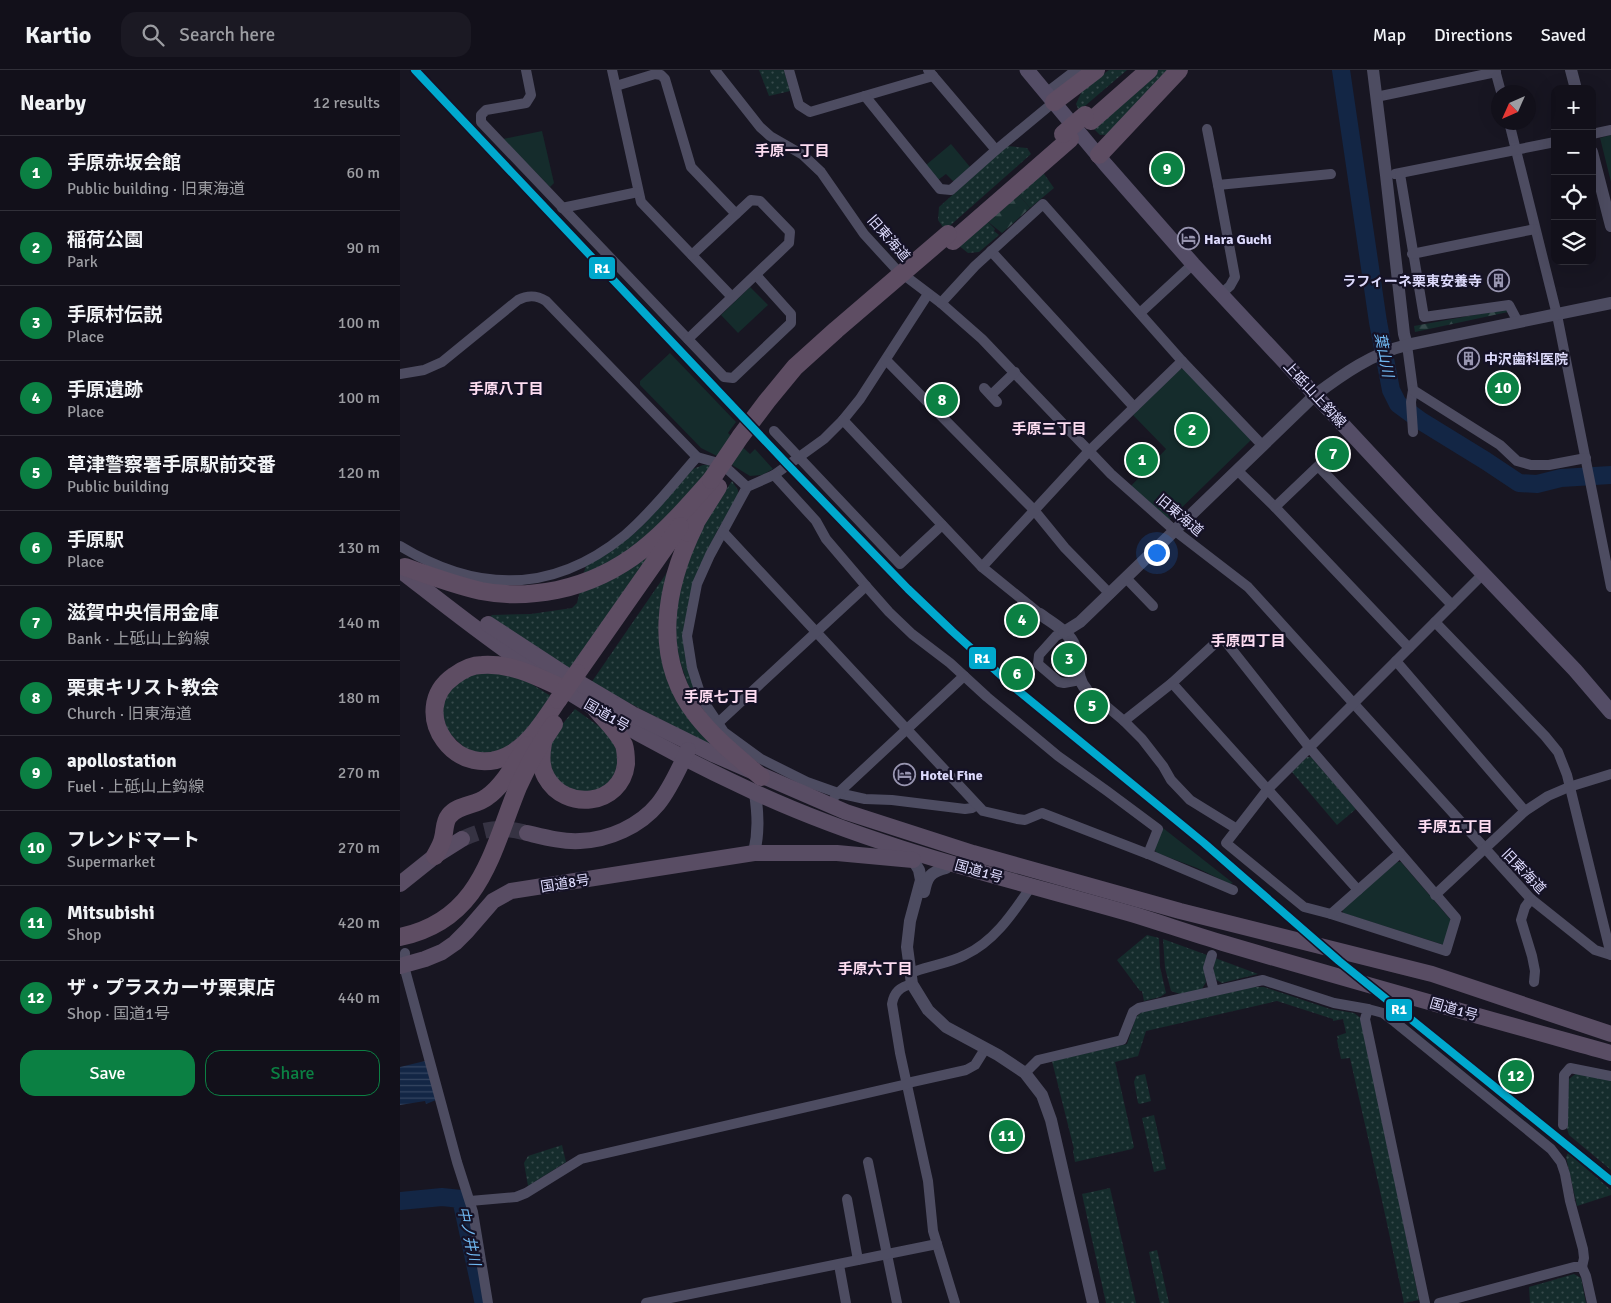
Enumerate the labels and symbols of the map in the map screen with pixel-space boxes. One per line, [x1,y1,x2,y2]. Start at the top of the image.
north arrow [1491,85,1536,130]
district label: 手原一丁目 [754,142,830,160]
pin: 9 [1151,150,1183,188]
street label: 旧東海道 [864,212,913,265]
hotel icon: Hara Guchi [1176,227,1200,251]
place label: Hara Guchi [1204,231,1272,248]
line badge: R1 [588,256,616,280]
text: R1 [594,260,611,277]
building icon: ラフィーネ栗東安養寺 [1486,269,1510,293]
place label: ラフィーネ栗東安養寺 [1342,273,1482,290]
water label: 葉山川 [1371,331,1398,381]
building icon: 中沢歯科医院 [1456,347,1480,371]
place label: 中沢歯科医院 [1484,351,1568,368]
street label: 上砥山上鈎線 [1280,358,1349,431]
pin: 10 [1487,369,1519,407]
district label: 手原八丁目 [468,380,544,398]
pin: 8 [926,381,958,419]
pin: 2 [1176,411,1208,449]
district label: 手原三丁目 [1011,420,1087,438]
pin: 7 [1317,435,1349,473]
pin: 1 [1126,441,1158,479]
street label: 旧東海道 [1153,491,1207,540]
your location [1144,540,1170,566]
pin: 4 [1006,601,1038,639]
district label: 手原四丁目 [1210,632,1286,650]
pin: 3 [1053,640,1085,678]
line badge: R1 [968,646,997,670]
text: R1 [974,650,991,667]
pin: 6 [1001,655,1033,693]
pin: 5 [1076,687,1108,725]
district label: 手原七丁目 [683,688,759,706]
street label: 国道1号 [581,696,632,735]
hotel icon: Hotel Fine [892,763,916,787]
place label: Hotel Fine [920,767,983,784]
district label: 手原五丁目 [1417,818,1493,836]
street label: 旧東海道 [1498,845,1549,897]
street label: 国道1号 [953,856,1005,886]
street label: 国道8号 [539,871,591,896]
district label: 手原六丁目 [837,960,913,978]
street label: 国道1号 [1428,994,1480,1024]
line badge: R1 [1385,998,1413,1022]
text: R1 [1391,1001,1408,1018]
pin: 12 [1500,1057,1532,1095]
pin: 11 [991,1117,1023,1155]
water label: 中ノ井川 [454,1205,484,1269]

